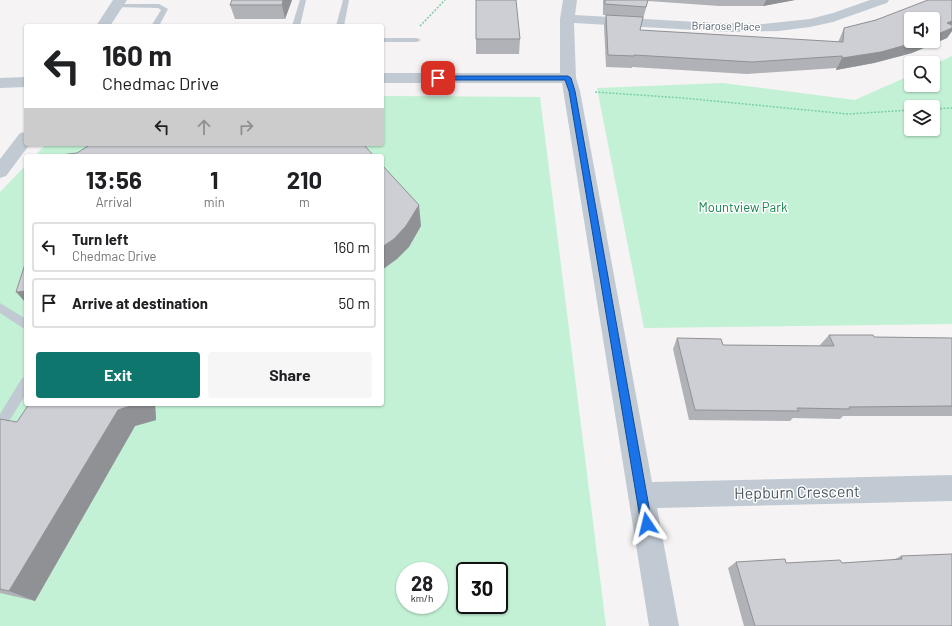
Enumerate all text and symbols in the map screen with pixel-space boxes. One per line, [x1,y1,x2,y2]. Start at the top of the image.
map controls [904,12,940,136]
button: sound [904,12,940,48]
street label: Briarose Place [691,18,761,33]
text: 160 m [102,38,172,72]
icon: left [36,40,88,92]
button: search [904,56,940,92]
pin [421,61,455,95]
icon: arrive [427,67,449,89]
text: Chedmac Drive [102,72,219,94]
button: layers [904,100,940,136]
icon: left [151,116,173,138]
icon: ahead [193,116,215,138]
icon: right [235,116,257,138]
text: 13:56 [86,165,142,194]
text: 1 [210,165,219,194]
text: 210 [287,165,322,194]
text: Arrival [96,194,132,210]
text: min [204,194,225,210]
text: m [299,194,310,210]
park label: Mountview Park [699,199,788,215]
text: Turn left [72,230,128,248]
icon: left [38,236,60,258]
text: 160 m [333,238,370,256]
text: Chedmac Drive [72,248,157,264]
icon: arrive [38,292,60,314]
text: Arrive at destination [72,294,208,312]
text: 50 m [338,294,370,312]
button: Exit [36,352,200,398]
button: Share [208,352,372,398]
street label: Hepburn Crescent [734,481,860,502]
position arrow [626,503,668,545]
speed limit sign: 30 [456,562,508,614]
text: 28 [411,571,433,595]
text: km/h [411,592,433,604]

